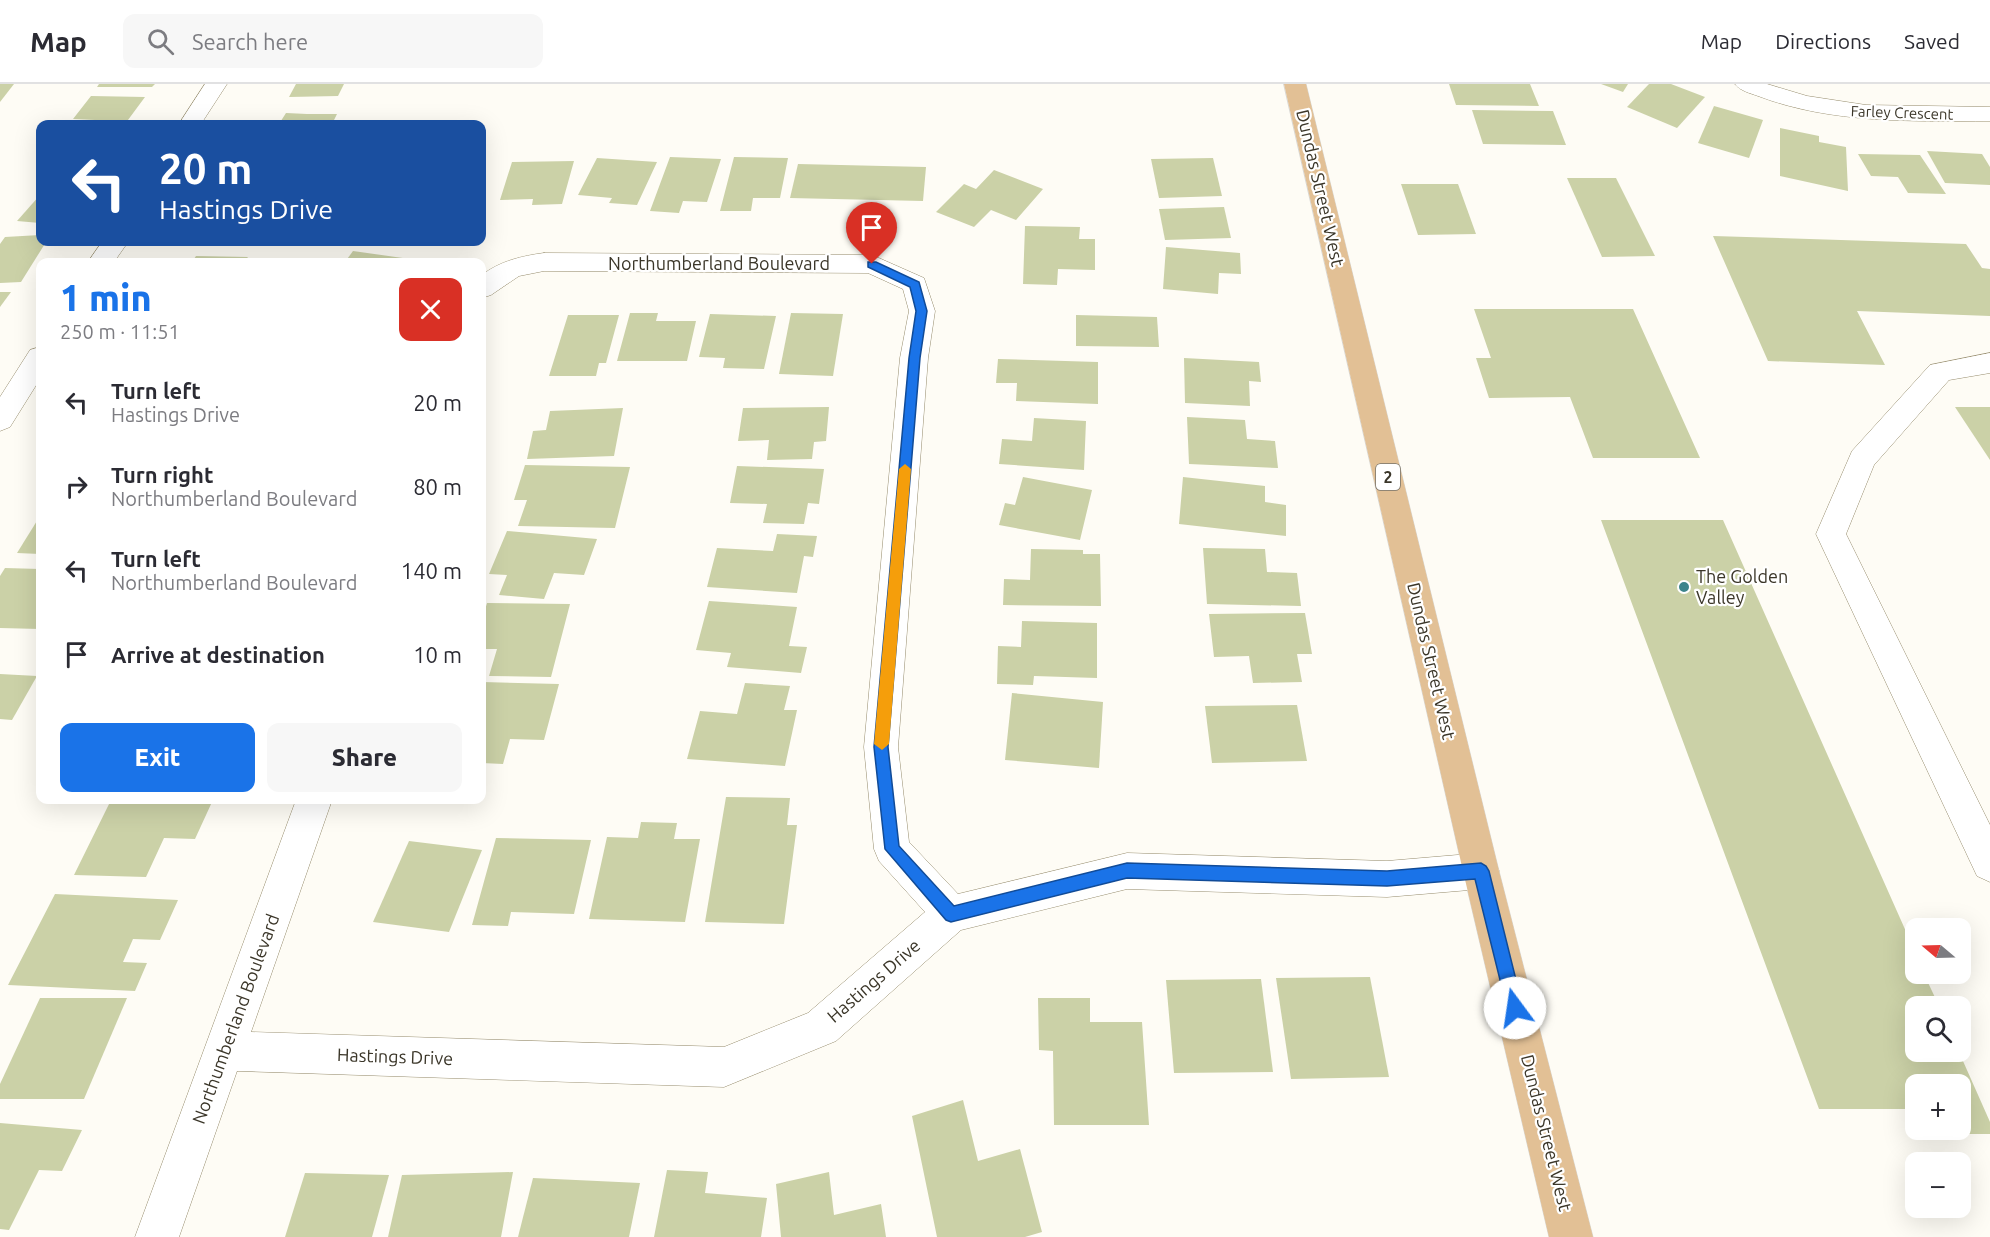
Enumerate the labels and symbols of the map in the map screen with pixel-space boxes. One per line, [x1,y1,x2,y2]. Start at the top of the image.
street label: Farley Crescent [1850,102,1954,123]
street label: Dundas Street West [1293,107,1349,268]
pin [846,202,897,264]
street label: Northumberland Boulevard [608,253,830,273]
road number: 2 [1376,464,1400,490]
place label: The Golden Valley [1696,566,1788,607]
street label: Dundas Street West [1404,580,1460,741]
marker: The Golden Valley [1677,580,1691,594]
street label: Northumberland Boulevard [188,911,282,1126]
north arrow [1905,918,1971,984]
street label: Hastings Drive [823,935,924,1026]
position arrow [1483,976,1547,1040]
street label: Hastings Drive [337,1044,453,1068]
street label: Dundas Street West [1518,1052,1576,1213]

